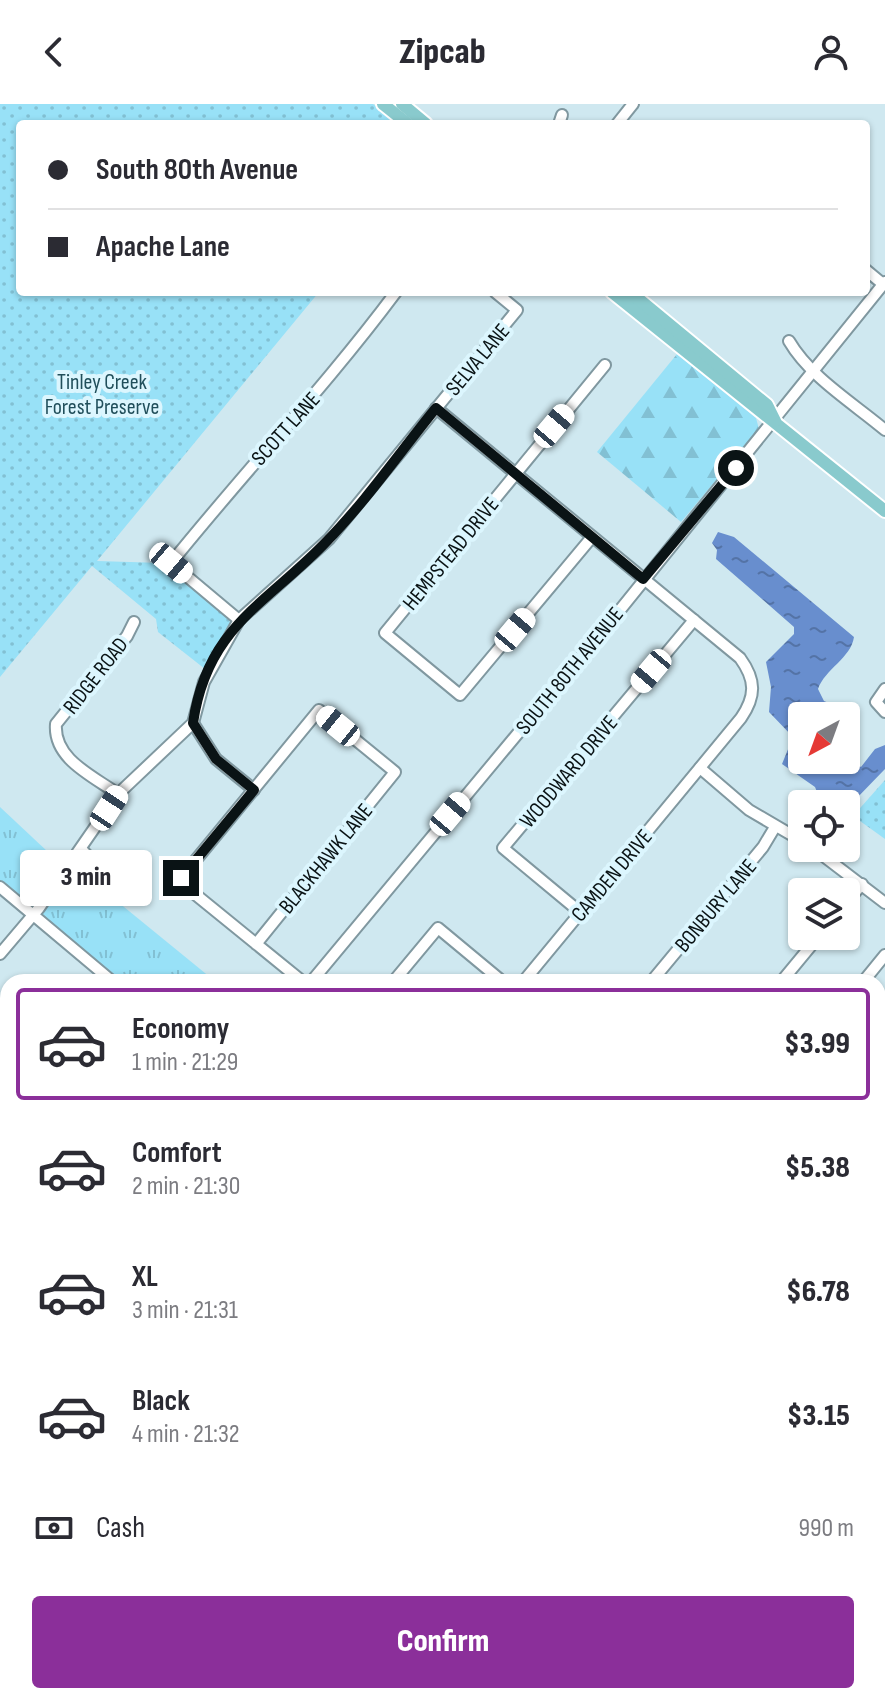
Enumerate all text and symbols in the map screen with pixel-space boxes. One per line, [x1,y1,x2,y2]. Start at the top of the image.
icon: back [32,30,76,74]
icon: person [809,30,853,74]
text: Zipcab [399,31,486,74]
text: South 80th Avenue [96,152,298,188]
text: Apache Lane [96,229,230,265]
street label: SELVA LANE [440,318,516,401]
park label: Tinley Creek Forest Preserve [45,369,159,421]
street label: SCOTT LANE [246,387,326,471]
car [529,400,579,452]
route start [718,450,754,486]
street label: HEMPSTEAD DRIVE [397,492,505,616]
car [145,538,197,588]
street label: SOUTH 80TH AVENUE [511,602,630,740]
car [490,604,540,656]
street label: RIDGE ROAD [58,632,135,720]
car [626,645,676,697]
car [312,702,364,750]
north arrow [788,702,860,774]
map controls [788,702,860,950]
street label: WOODWARD DRIVE [514,710,624,834]
car [86,781,132,835]
car [425,788,475,840]
button: locate [788,790,860,862]
street label: BLACKHAWK LANE [274,798,379,919]
street label: CAMDEN DRIVE [566,824,659,928]
callout: 3 min [21,850,153,906]
street label: BONBURY LANE [669,854,763,958]
route end [163,860,199,896]
text: 3 min [61,862,111,893]
button: layers [788,878,860,950]
icon: car [36,1008,108,1080]
text: Economy [132,1011,229,1047]
text: $3.99 [784,1026,850,1062]
text: 1 min · 21:29 [132,1047,238,1078]
icon: car [36,1132,108,1204]
text: Comfort [132,1135,222,1171]
text: $5.38 [785,1150,850,1186]
text: 2 min · 21:30 [132,1171,240,1202]
icon: car [36,1256,108,1328]
text: XL [132,1259,158,1295]
text: $6.78 [786,1274,850,1310]
text: 3 min · 21:31 [132,1295,238,1326]
icon: car [36,1380,108,1452]
text: Black [132,1383,190,1419]
text: $3.15 [787,1398,850,1434]
text: 4 min · 21:32 [132,1419,240,1450]
icon: cash [32,1506,76,1550]
text: Cash [96,1510,145,1546]
text: 990 m [799,1513,854,1544]
button: Confirm [32,1596,854,1688]

